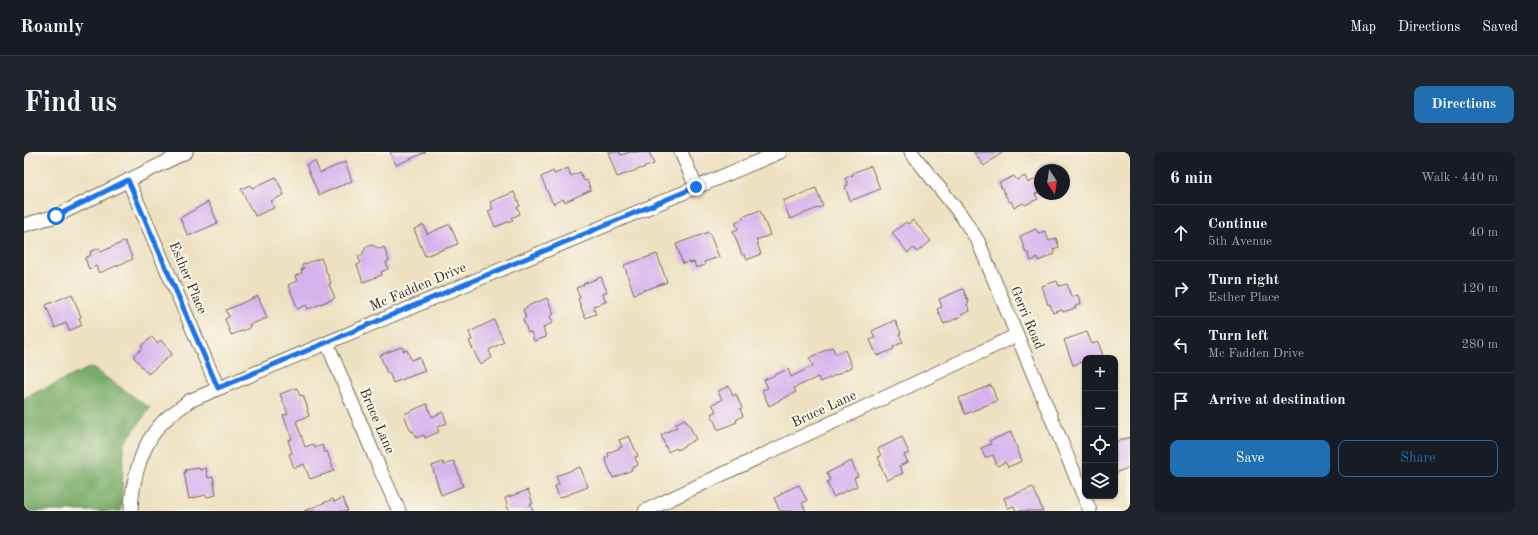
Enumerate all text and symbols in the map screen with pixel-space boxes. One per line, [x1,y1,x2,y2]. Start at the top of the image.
text: Roamly [20,18,84,37]
text: Map [1350,20,1376,34]
text: Directions [1398,20,1460,34]
text: Saved [1482,20,1518,34]
button: Directions [1414,86,1514,123]
text: Find us [24,90,117,118]
north arrow [1034,164,1070,200]
text: 6 min [1170,170,1213,187]
text: Walk · 440 m [1421,171,1498,184]
route end [687,178,705,196]
route start [47,207,65,225]
text: Continue [1208,217,1267,232]
icon: ahead [1170,222,1192,244]
text: 40 m [1469,226,1498,239]
text: 5th Avenue [1208,235,1272,248]
street label: Esther Place [166,240,210,316]
street label: Mc Fadden Drive [368,260,468,314]
text: Turn right [1208,273,1279,288]
icon: right [1170,278,1192,300]
text: 120 m [1461,282,1498,295]
street label: Gerri Road [1007,284,1047,352]
text: Esther Place [1208,291,1280,304]
text: Turn left [1208,329,1268,344]
icon: left [1170,334,1192,356]
text: 280 m [1461,338,1498,351]
text: Mc Fadden Drive [1208,347,1304,360]
map controls [1082,355,1118,499]
button: + [1082,355,1118,391]
street label: Bruce Lane [357,386,397,456]
street label: Bruce Lane [789,388,859,430]
icon: arrive [1170,390,1192,412]
button: − [1082,391,1118,427]
text: Arrive at destination [1208,393,1346,408]
button: locate [1082,427,1118,463]
button: Save [1170,440,1330,477]
button: Share [1338,440,1498,477]
button: layers [1082,463,1118,499]

